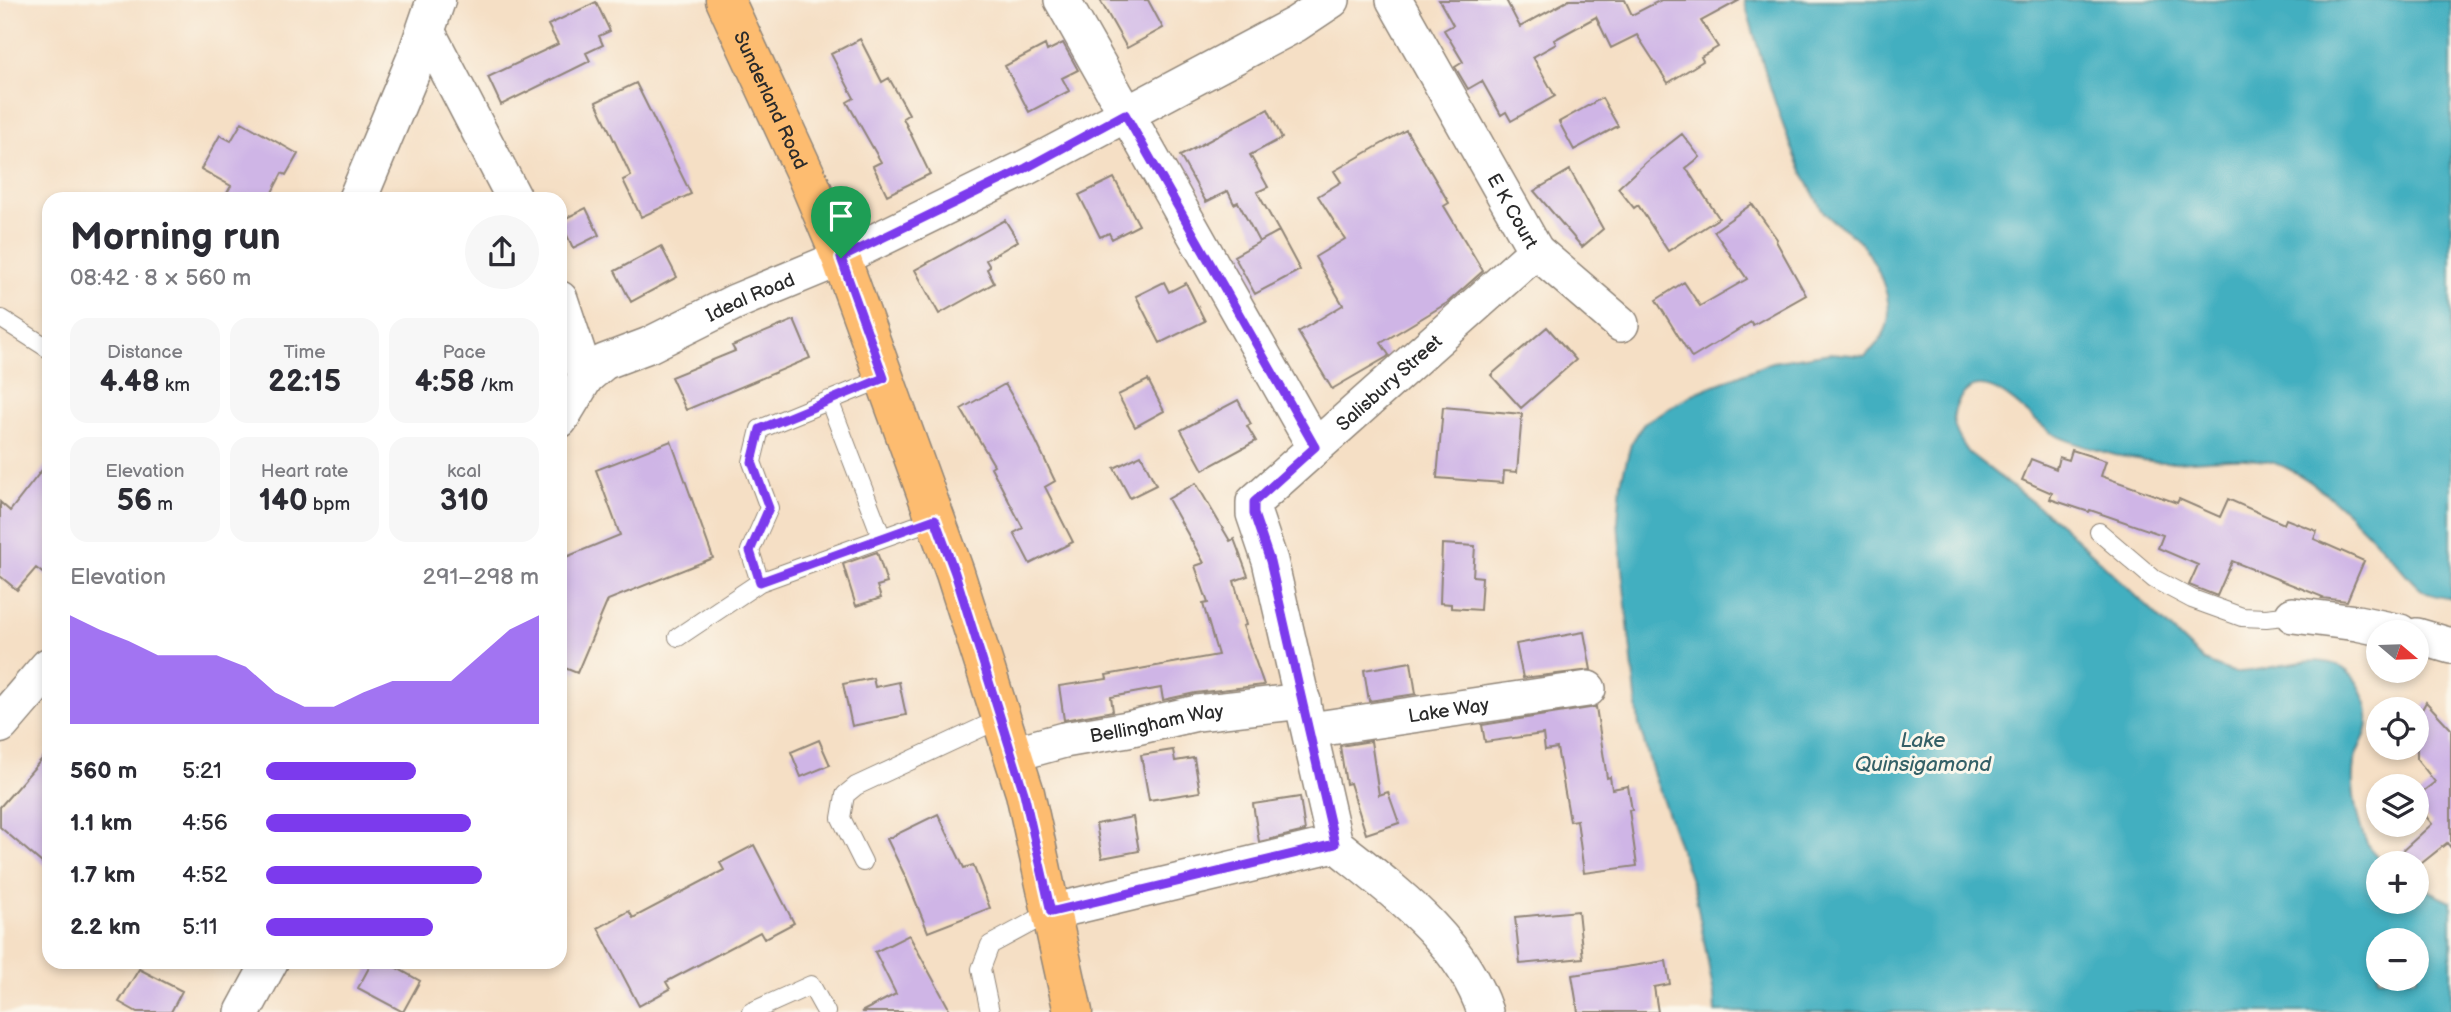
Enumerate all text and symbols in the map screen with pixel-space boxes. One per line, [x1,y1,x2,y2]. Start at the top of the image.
street label: Sunderland Road [728,28,812,173]
street label: E K Court [1481,170,1542,253]
pin [811,186,871,258]
icon: arrive [822,197,860,235]
text: Morning run [70,215,281,260]
button: share [465,215,539,289]
text: 08:42 · 8 × 560 m [70,264,251,292]
street label: Ideal Road [703,269,798,328]
street label: Salisbury Street [1332,330,1447,436]
text: Distance [107,341,183,364]
text: Time [283,341,326,364]
text: Pace [443,341,486,364]
text: 4.48 [100,364,160,400]
text: 22:15 [268,364,341,400]
text: 4:58 [415,364,475,400]
text: km [160,374,190,397]
text: /km [475,374,514,397]
text: Elevation [105,460,184,483]
text: Heart rate [261,460,348,483]
text: kcal [447,460,481,483]
text: 56 [117,483,152,519]
text: 140 [259,483,308,519]
text: 310 [440,483,489,519]
text: m [152,493,173,516]
text: bpm [308,493,350,516]
text: Elevation [70,563,166,591]
text: 291–298 m [423,563,539,591]
north arrow [2366,620,2429,682]
map controls [2366,620,2429,991]
street label: Lake Way [1407,694,1491,728]
button: locate [2366,697,2429,760]
street label: Bellingham Way [1088,700,1225,748]
water label: Lake Quinsigamond [1855,728,1992,777]
text: 560 m [70,757,137,785]
text: 5:21 [182,757,222,785]
button: layers [2366,774,2429,837]
text: 1.1 km [70,809,132,837]
text: 4:56 [182,809,228,837]
button: + [2366,851,2429,914]
text: 1.7 km [70,861,135,889]
text: 4:52 [182,861,227,889]
text: 2.2 km [70,913,141,941]
text: 5:11 [182,913,218,941]
button: − [2366,928,2429,991]

